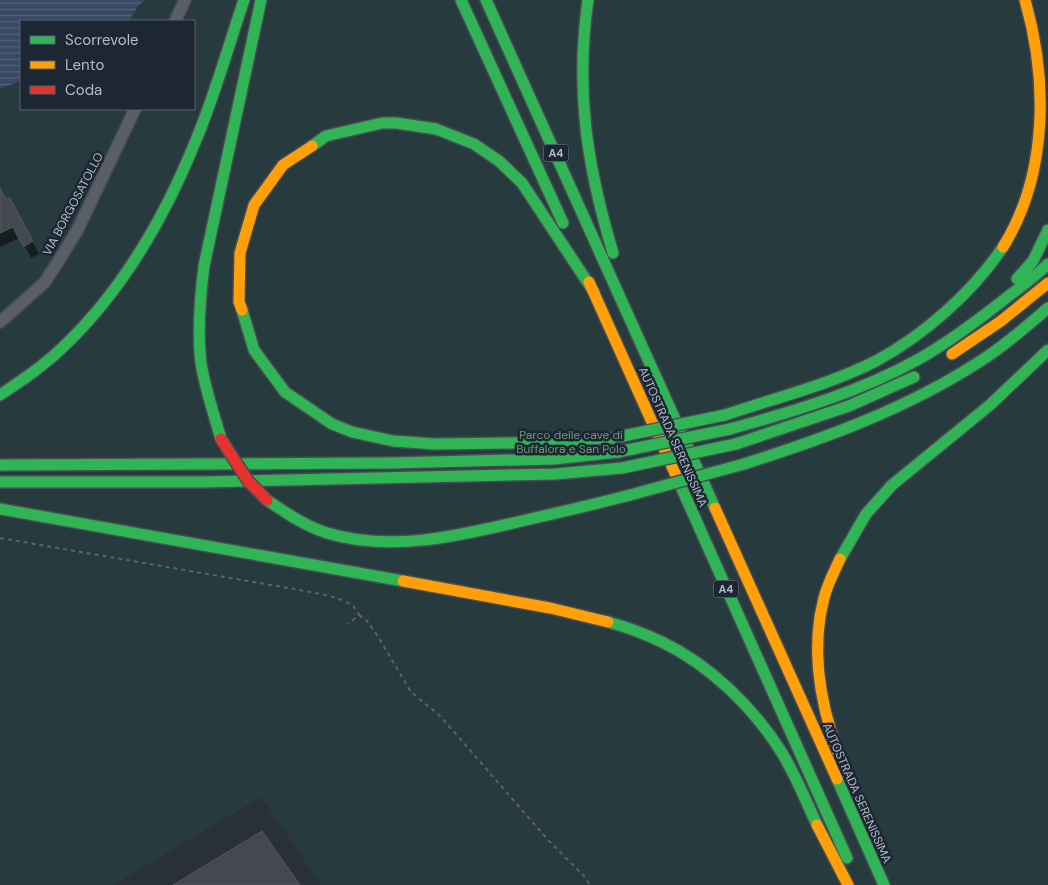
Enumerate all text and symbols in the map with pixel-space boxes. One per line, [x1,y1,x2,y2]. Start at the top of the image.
legend [20,20,195,110]
text: Scorrevole [65,30,139,50]
text: Lento [65,55,104,75]
text: Coda [65,80,102,100]
road number: A4 [544,144,568,162]
street label: VIA BORGOSATOLLO [39,150,107,258]
street label: AUTOSTRADA SERENISSIMA [635,364,711,510]
park label: Parco delle cave di Buffalora e San Polo [516,427,626,457]
road number: A4 [714,580,738,598]
street label: AUTOSTRADA SERENISSIMA [819,720,895,866]

